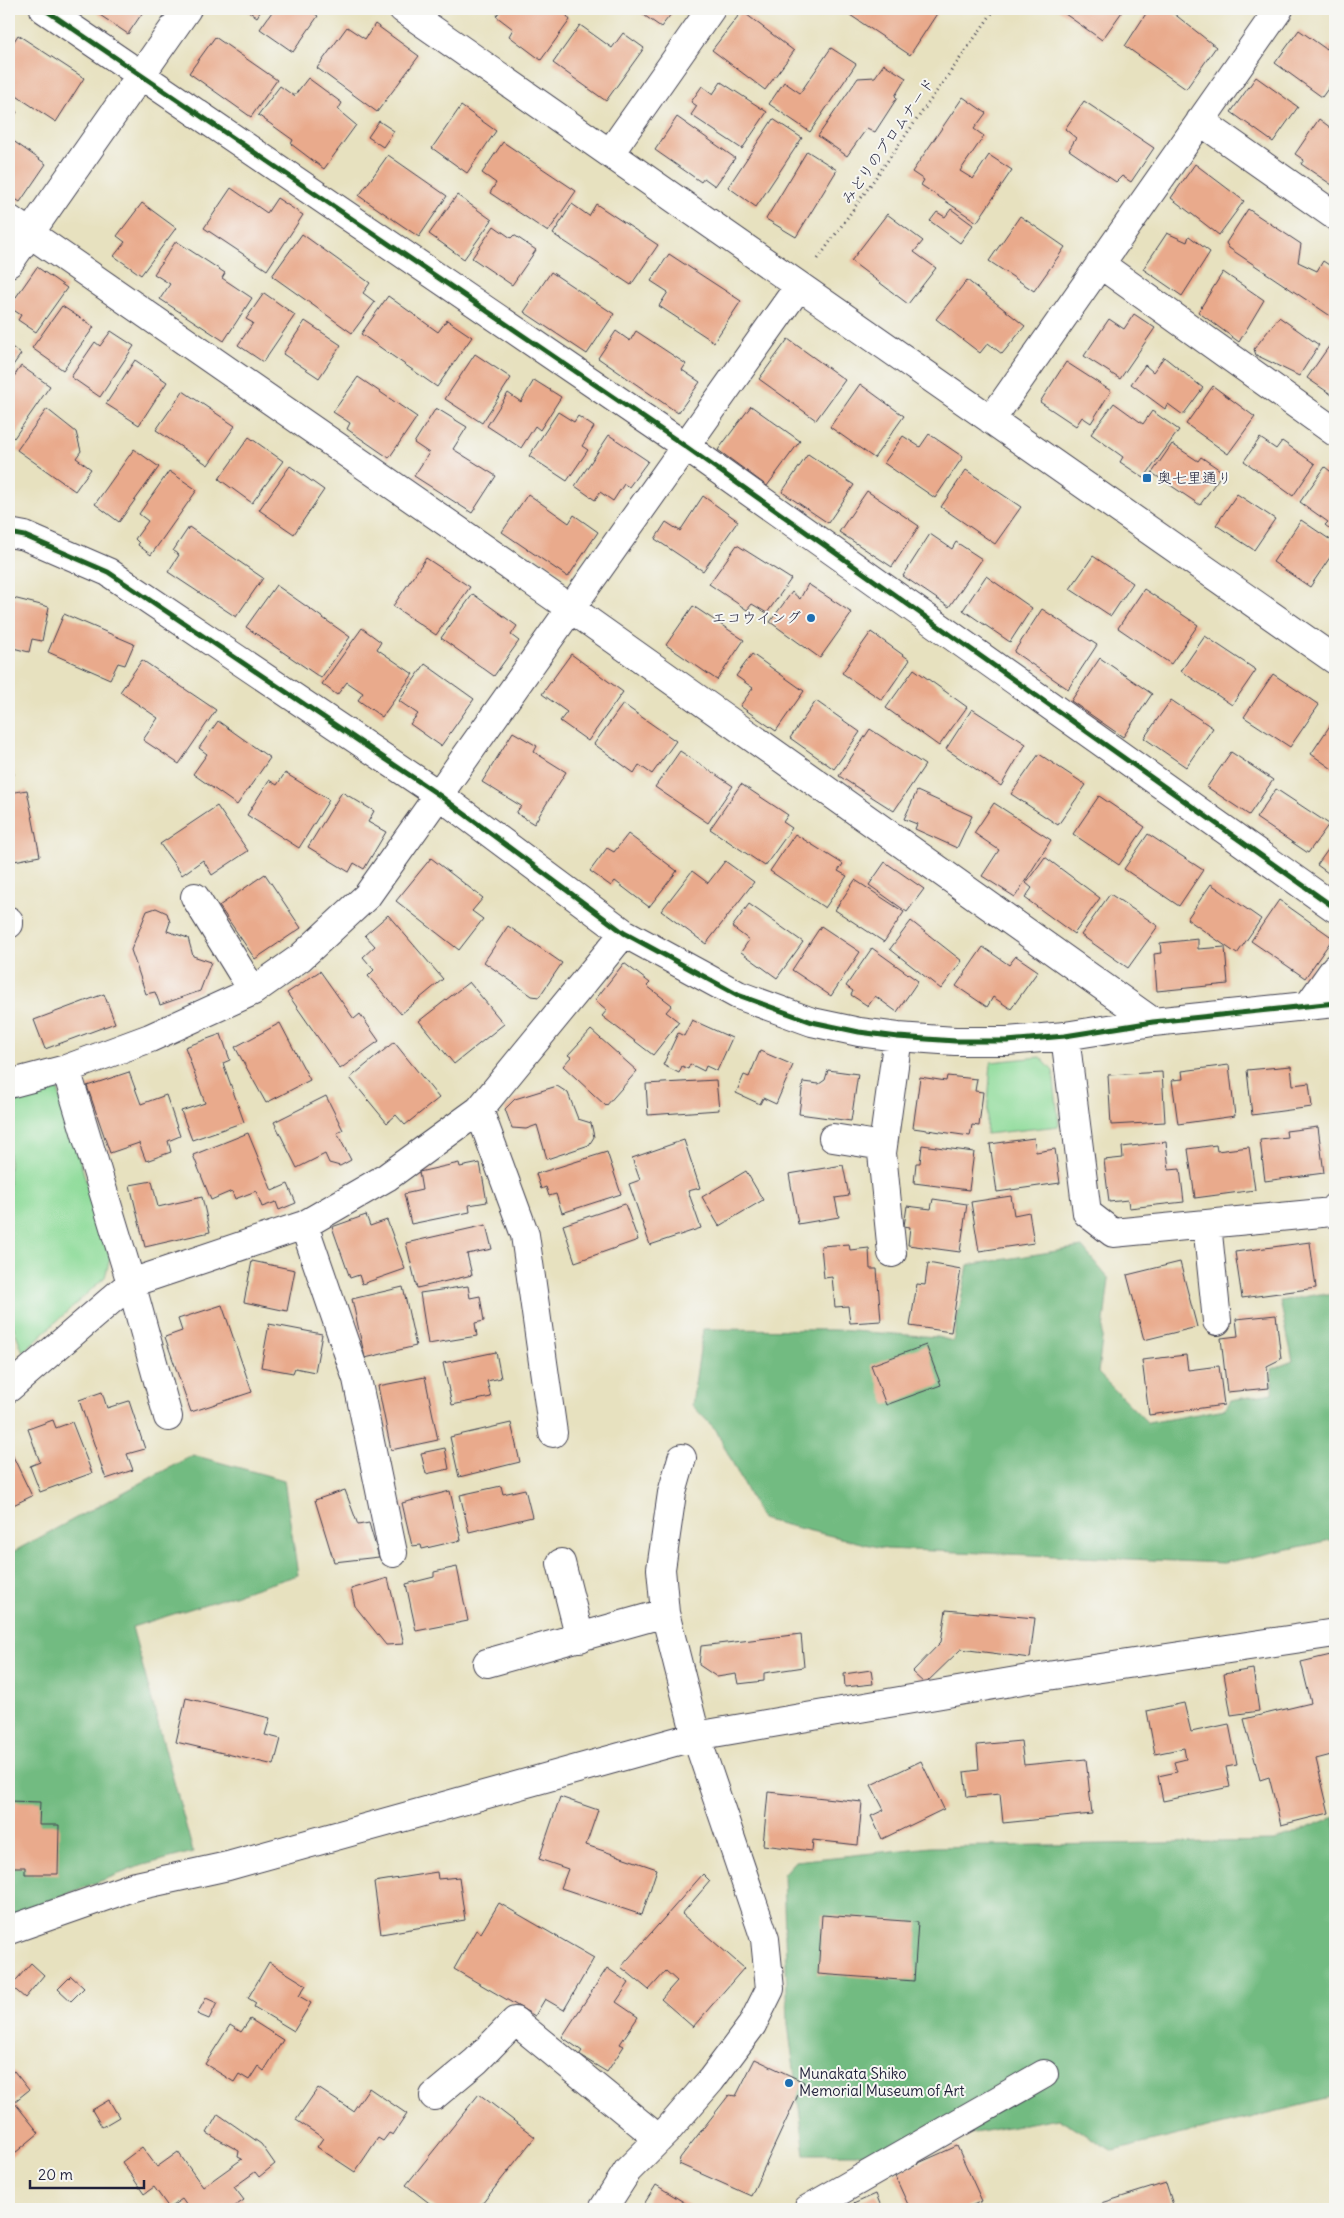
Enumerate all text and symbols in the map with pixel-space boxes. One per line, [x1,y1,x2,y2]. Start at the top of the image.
street label: みどりのプロムナード [837,74,938,208]
place label: 奥七里通り [1157,468,1232,487]
marker: 奥七里通り [1141,472,1153,484]
place label: エコウイング [712,608,801,627]
marker: エコウイング [805,612,817,624]
place label: Munakata Shiko Memorial Museum of Art [799,2064,965,2100]
marker: Munakata Shiko Memorial Museum of Art [783,2077,795,2089]
scale bar [30,2158,144,2190]
text: 20 m [38,2165,73,2184]

